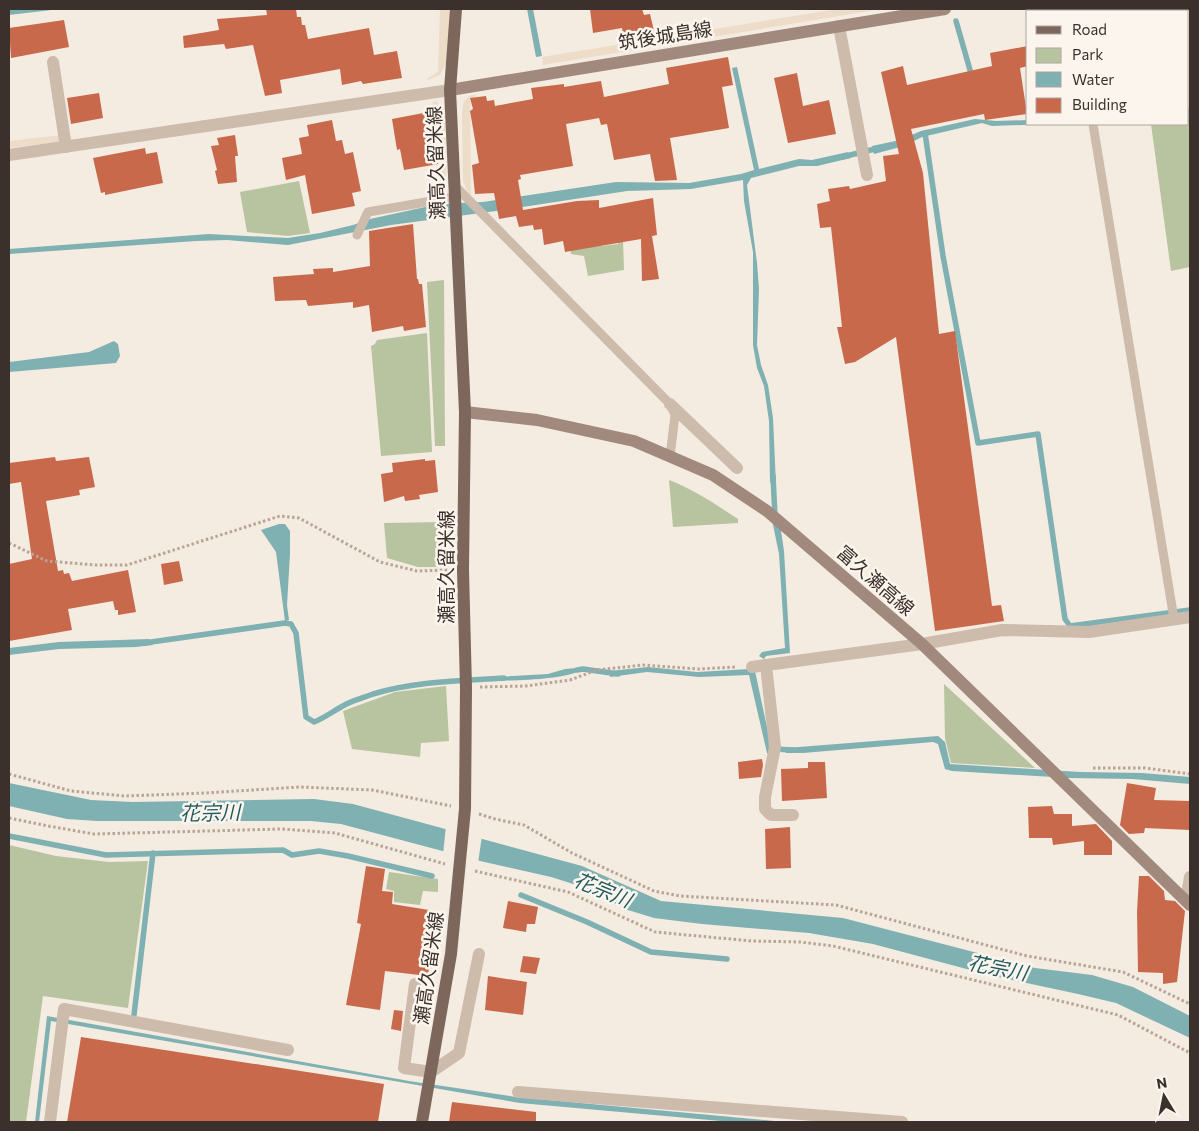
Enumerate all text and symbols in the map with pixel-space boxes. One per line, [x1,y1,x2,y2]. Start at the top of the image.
legend [1026,10,1189,125]
street label: 筑後城島線 [616,16,714,54]
text: Road [1072,20,1107,38]
text: Park [1072,45,1103,63]
text: Water [1072,70,1114,88]
text: Building [1072,95,1127,113]
street label: 瀬高久留米線 [422,106,448,220]
street label: 瀬高久留米線 [434,510,457,624]
street label: 富久瀬高線 [833,540,919,620]
water label: 花宗川 [180,799,242,825]
water label: 花宗川 [571,867,637,912]
street label: 瀬高久留米線 [409,910,447,1026]
water label: 花宗川 [966,949,1032,985]
north arrow [1139,1071,1189,1121]
text: N [1155,1073,1168,1092]

